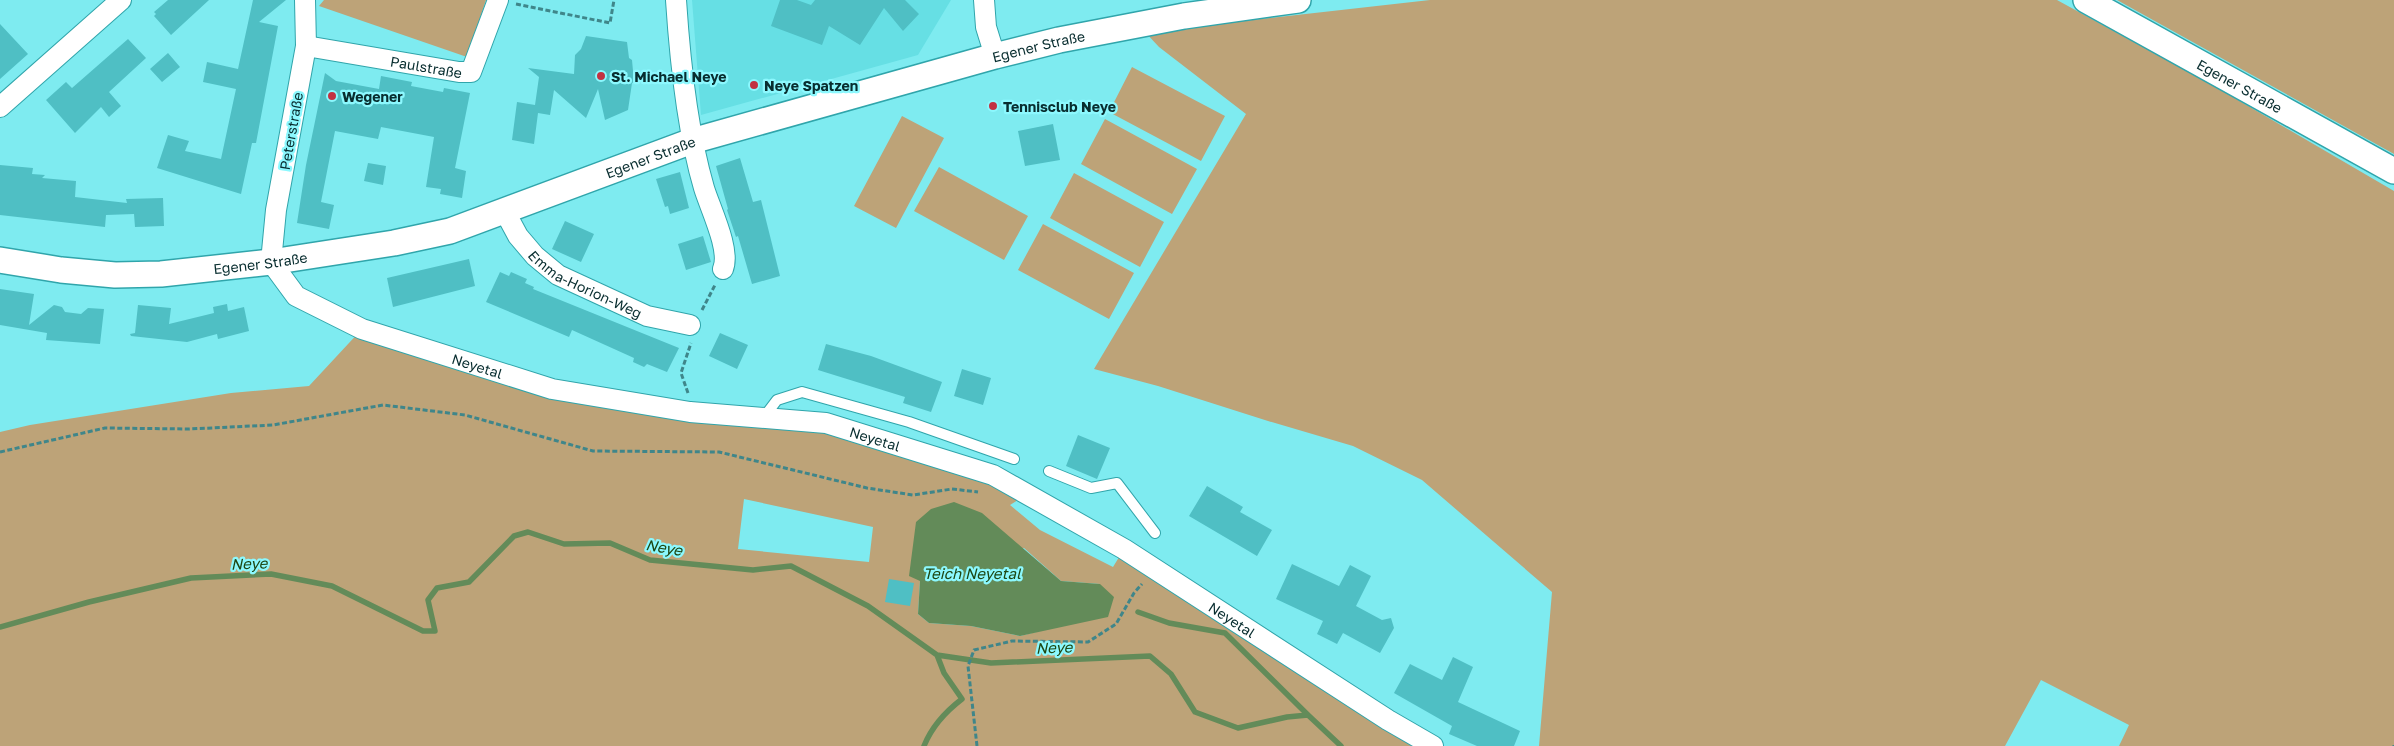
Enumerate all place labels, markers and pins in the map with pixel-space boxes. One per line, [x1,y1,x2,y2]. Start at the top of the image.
place label: St. Michael Neye [611,68,727,85]
marker: St. Michael Neye [595,70,607,82]
place label: Neye Spatzen [764,77,858,94]
marker: Neye Spatzen [748,79,760,91]
place label: Wegener [342,88,403,105]
marker: Wegener [326,90,338,102]
place label: Tennisclub Neye [1003,98,1116,115]
marker: Tennisclub Neye [987,100,999,112]

